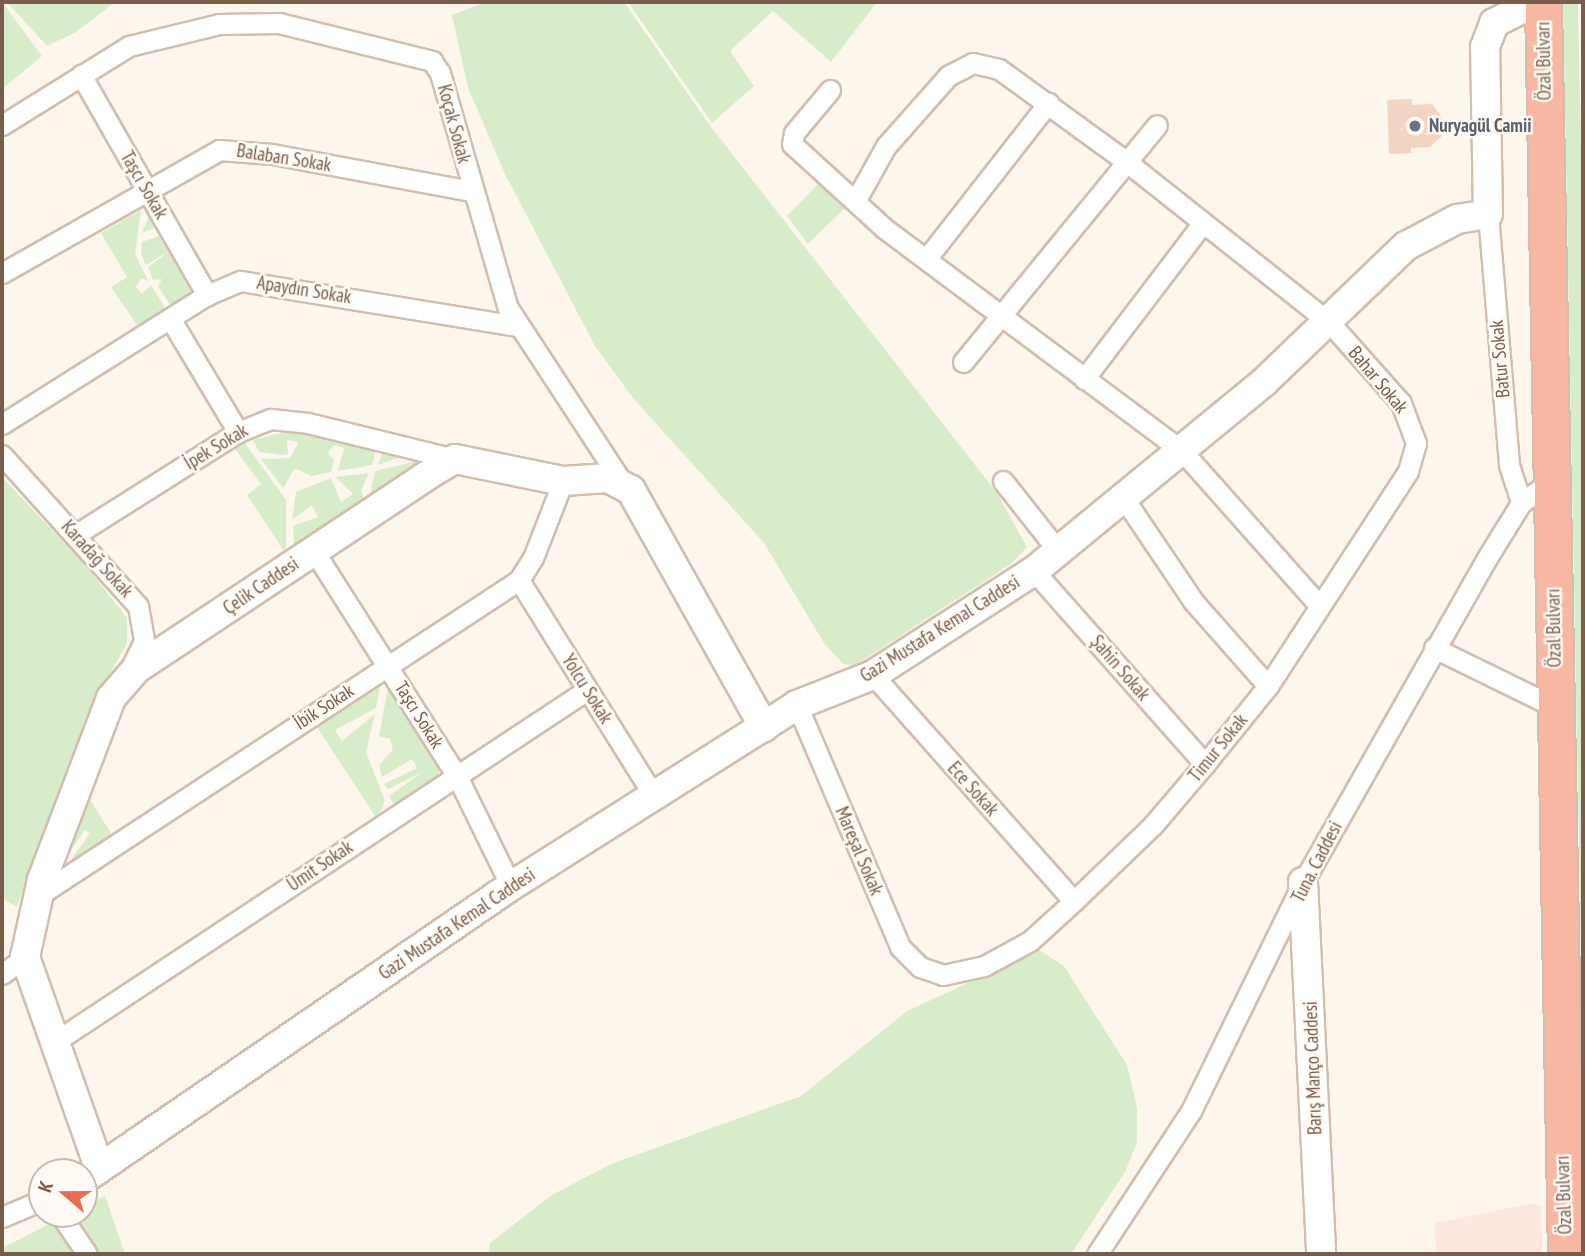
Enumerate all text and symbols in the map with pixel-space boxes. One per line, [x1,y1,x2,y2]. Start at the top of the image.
street label: Özal Bulvarı [1532,21,1556,101]
street label: Koçak Sokak [432,82,476,166]
place label: Nuryagül Camii [1429,115,1532,137]
marker: Nuryagül Camii [1407,118,1423,134]
street label: Balaban Sokak [235,139,333,177]
street label: Taşcı Sokak [116,147,172,223]
street label: Apaydın Sokak [255,271,353,309]
street label: Batur Sokak [1485,319,1515,399]
street label: Bahar Sokak [1343,342,1413,418]
street label: İpek Sokak [180,419,252,475]
street label: Karadağ Sokak [56,516,138,602]
street label: Çelik Caddesi [219,552,303,620]
street label: Gazi Mustafa Kemal Caddesi [856,571,1024,687]
street label: Özal Bulvarı [1542,588,1566,668]
street label: Şahin Sokak [1085,631,1155,705]
street label: Yolcu Sokak [557,650,617,728]
street label: Taşcı Sokak [390,677,448,753]
street label: İbik Sokak [290,679,358,735]
street label: Timur Sokak [1184,709,1252,787]
street label: Ece Sokak [943,757,1003,821]
street label: Mareşal Sokak [830,803,888,899]
street label: Tuna. Caddesi [1287,817,1347,907]
street label: Ümit Sokak [283,836,357,896]
street label: Gazi Mustafa Kemal Caddesi [374,863,540,985]
street label: Barış Manço Caddesi [1299,1001,1327,1135]
street label: Özal Bulvarı [1551,1155,1577,1235]
north arrow [28,1158,98,1228]
text: K [32,1178,58,1195]

